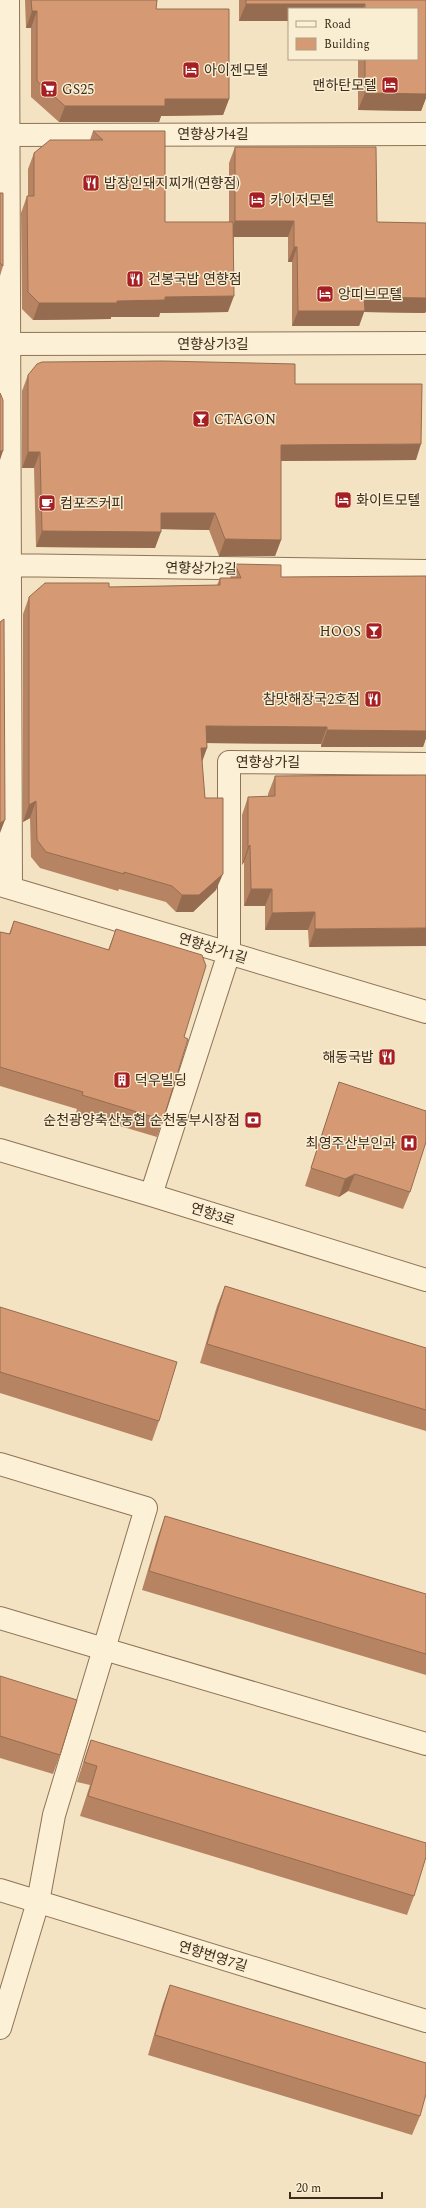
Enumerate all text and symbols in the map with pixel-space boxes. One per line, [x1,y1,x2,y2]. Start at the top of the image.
legend [288,8,418,60]
text: Road [324,15,351,34]
text: Building [324,35,370,54]
hotel icon: 아이젠모텔 [181,60,201,80]
place label: 아이젠모텔 [204,60,268,81]
place label: 맨하탄모텔 [313,75,377,96]
hotel icon: 맨하탄모텔 [380,75,400,95]
supermarket icon: GS25 [39,79,59,99]
place label: GS25 [62,79,94,100]
street label: 연향상가4길 [177,124,249,145]
restaurant icon: 밥장인돼지찌개(연향점) [81,173,101,193]
place label: 밥장인돼지찌개(연향점) [104,173,240,194]
hotel icon: 카이저모텔 [247,190,267,210]
place label: 카이저모텔 [270,190,334,211]
restaurant icon: 건봉국밥 연향점 [125,269,145,289]
place label: 건봉국밥 연향점 [148,269,242,290]
hotel icon: 앙띠브모텔 [315,284,335,304]
place label: 앙띠브모텔 [338,284,402,305]
street label: 연향상가3길 [177,334,249,355]
bar icon: CTAGON [191,409,211,429]
place label: CTAGON [214,409,276,430]
hotel icon: 화이트모텔 [333,490,353,510]
place label: 화이트모텔 [356,490,420,511]
cafe icon: 컴포즈커피 [37,493,57,513]
place label: 컴포즈커피 [60,493,124,514]
street label: 연향상가2길 [165,557,237,580]
place label: HOOS [319,621,361,642]
bar icon: HOOS [364,621,384,641]
place label: 참맛해장국2호점 [263,689,360,710]
restaurant icon: 참맛해장국2호점 [363,689,383,709]
street label: 연향상가길 [236,752,300,773]
street label: 연향상가1길 [176,928,250,969]
place label: 해동국밥 [322,1047,374,1068]
restaurant icon: 해동국밥 [377,1047,397,1067]
building icon: 덕우빌딩 [112,1070,132,1090]
place label: 덕우빌딩 [135,1070,187,1091]
place label: 순천광양축산농협 순천동부시장점 [43,1110,240,1131]
bank icon: 순천광양축산농협 순천동부시장점 [243,1110,263,1130]
place label: 최영주산부인과 [306,1133,396,1154]
hospital icon: 최영주산부인과 [399,1133,419,1153]
street label: 연향3로 [188,1198,238,1231]
street label: 연향번영7길 [176,1936,250,1977]
scale bar [290,2174,382,2200]
text: 20 m [296,2179,321,2198]

